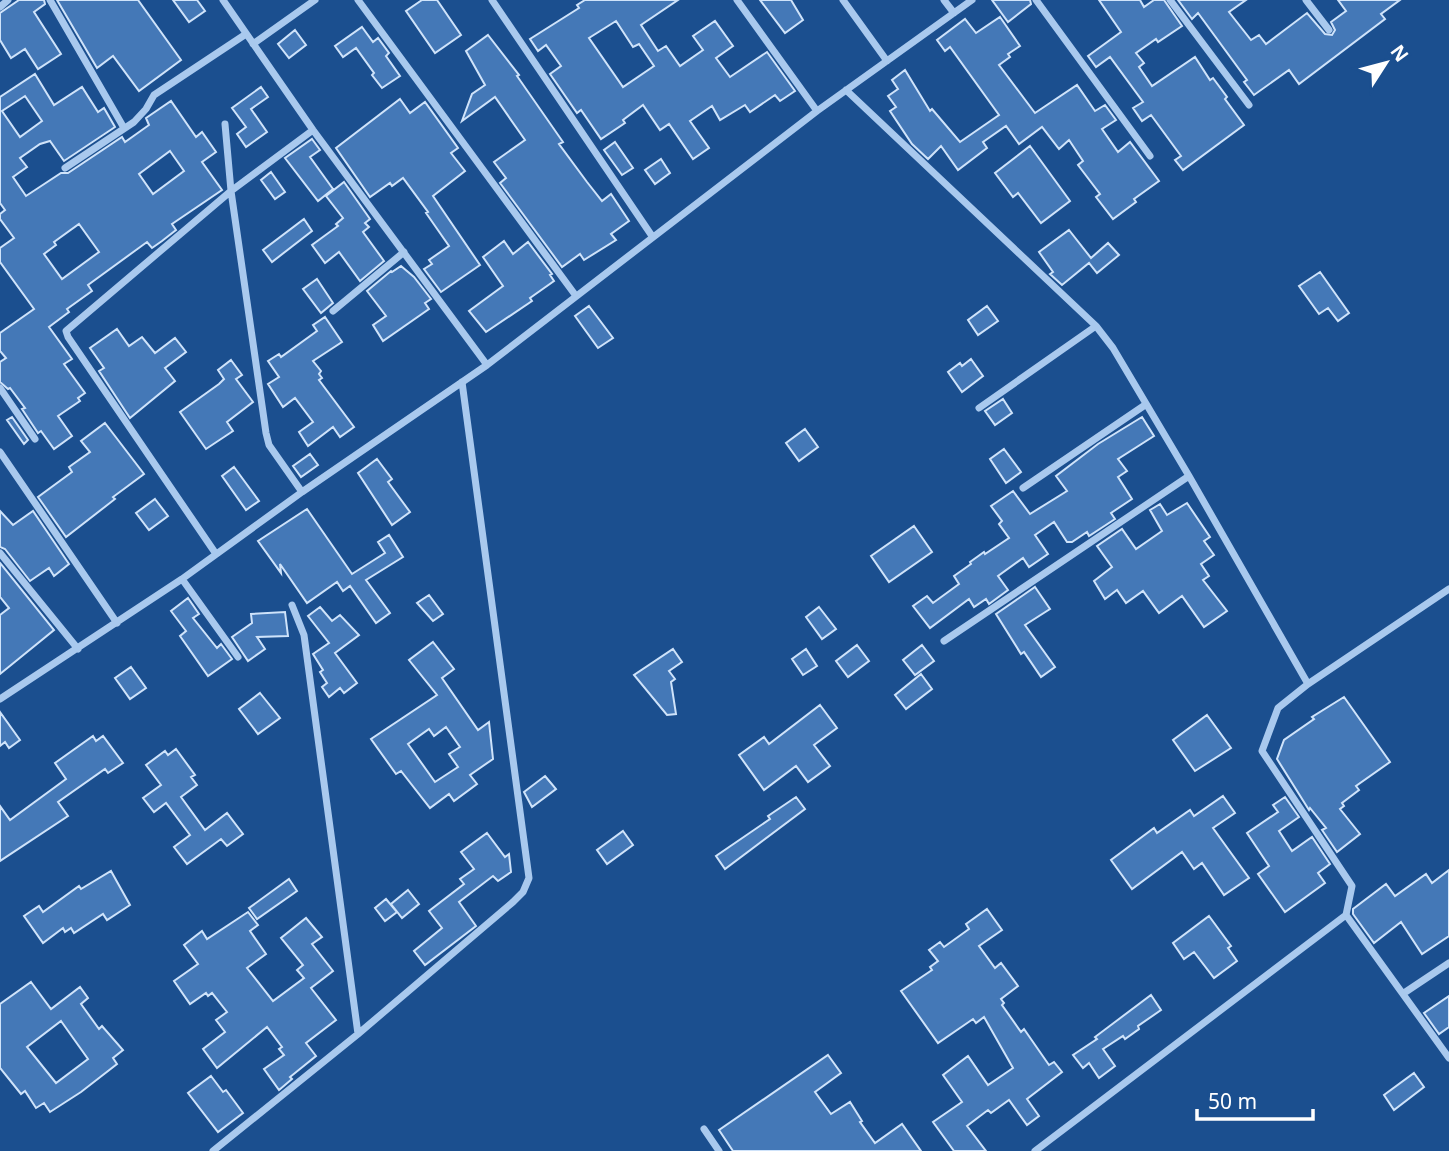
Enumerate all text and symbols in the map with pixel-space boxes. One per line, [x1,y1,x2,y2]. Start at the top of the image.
north arrow [1351,28,1421,98]
text: N [1385,39,1415,67]
scale bar [1197,1078,1312,1122]
text: 50 m [1208,1087,1257,1115]

